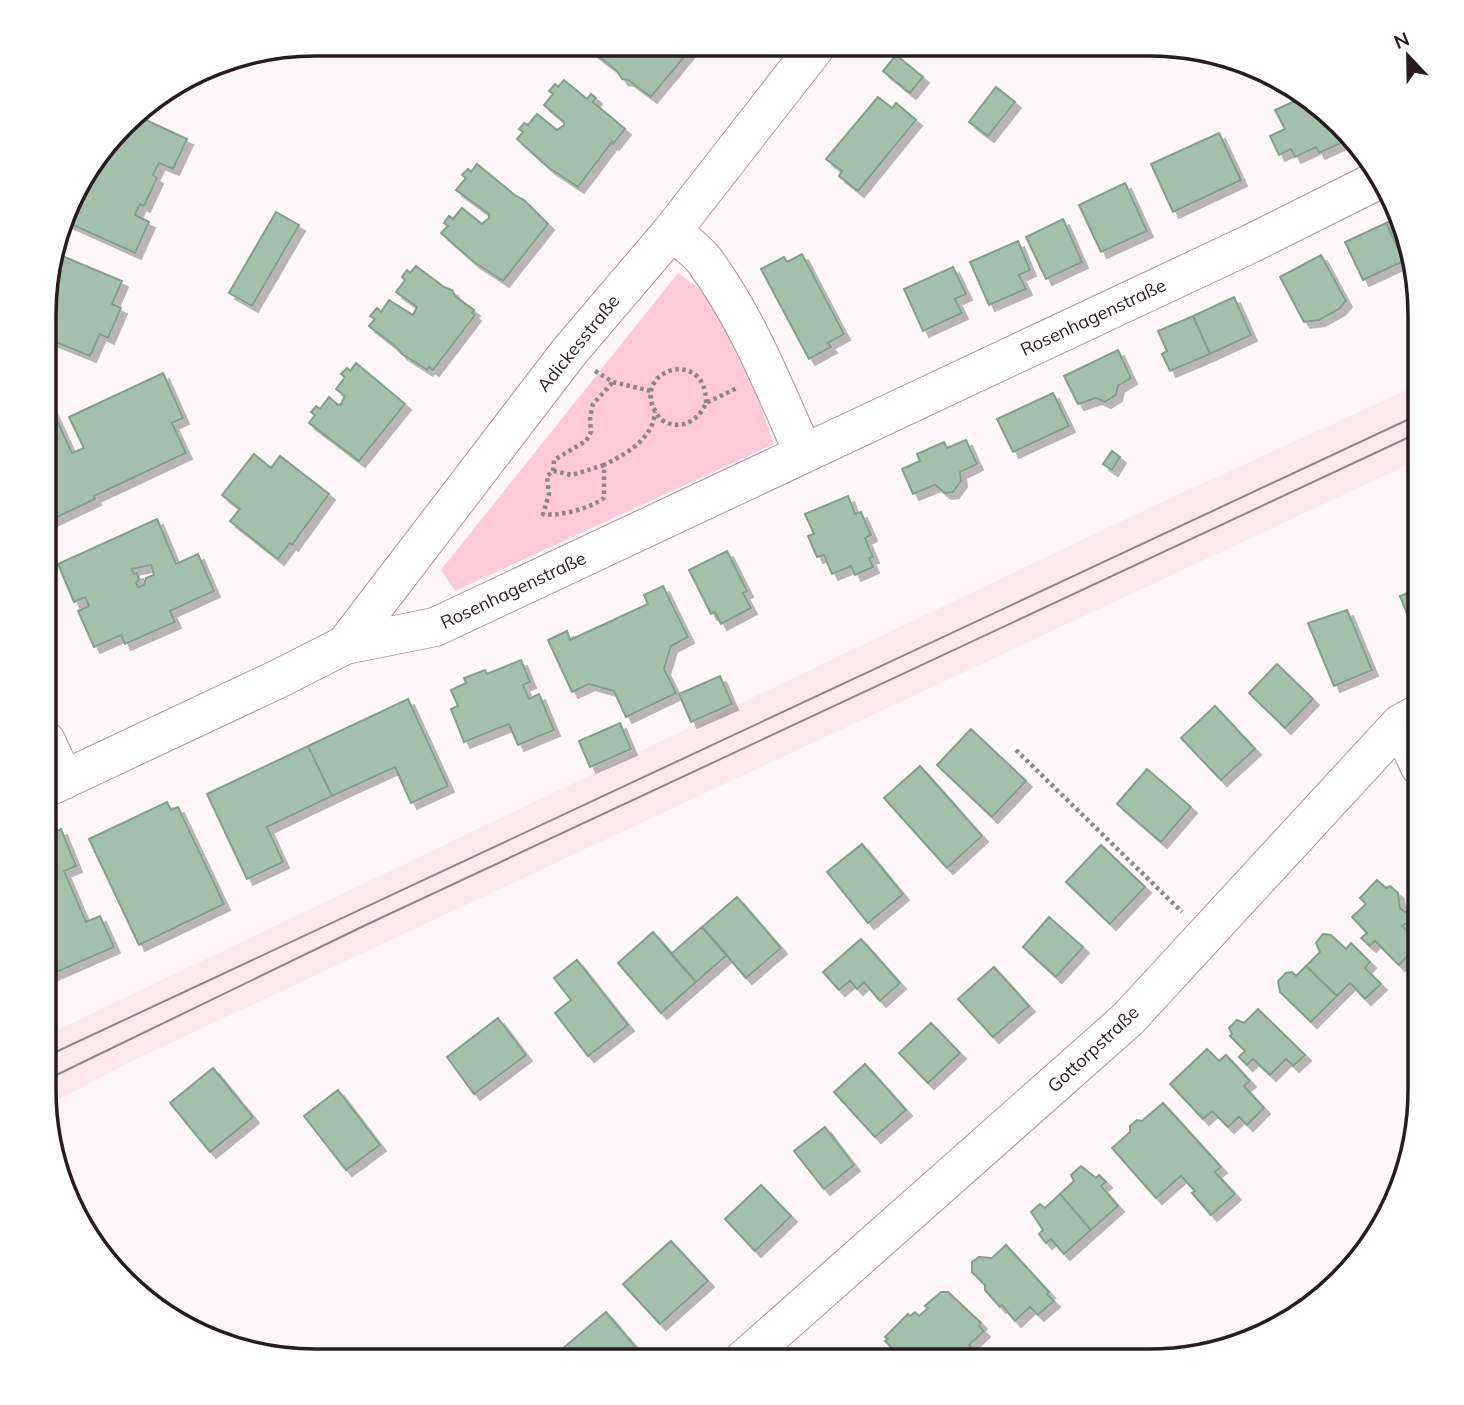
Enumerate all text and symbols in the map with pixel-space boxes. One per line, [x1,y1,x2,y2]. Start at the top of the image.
north arrow [1373,21,1443,91]
text: N [1390,26,1413,54]
street label: Rosenhagenstraße [1017,273,1169,361]
street label: Adickesstraße [532,290,624,396]
street label: Rosenhagenstraße [437,546,589,634]
street label: Gottorpstraße [1042,1001,1144,1097]

